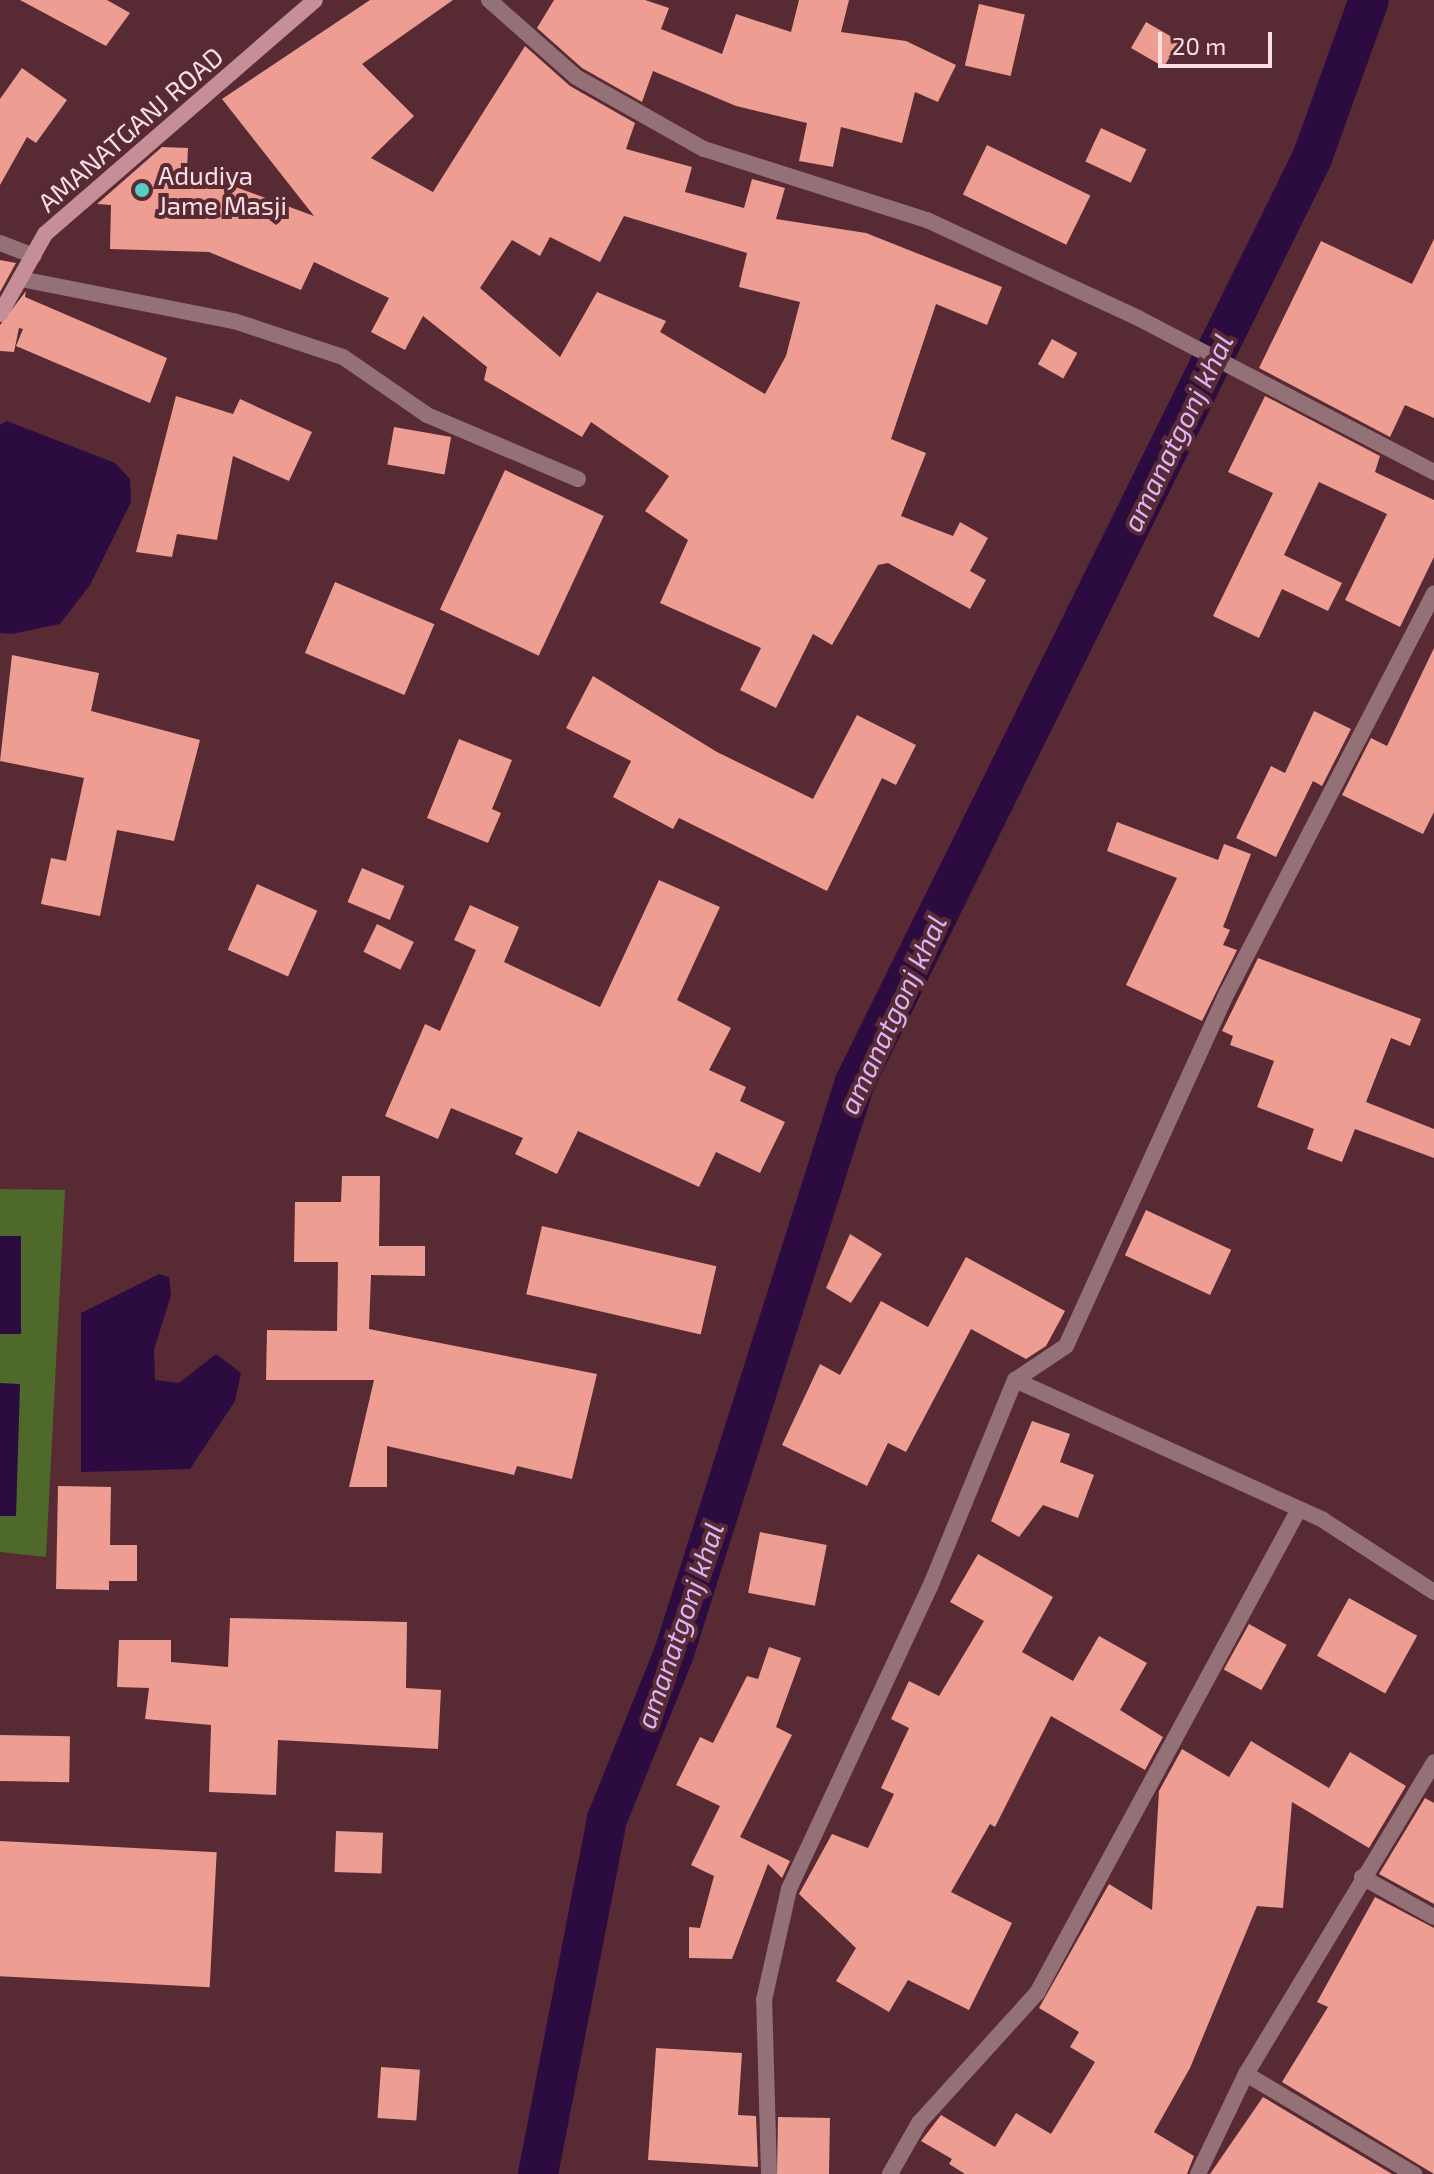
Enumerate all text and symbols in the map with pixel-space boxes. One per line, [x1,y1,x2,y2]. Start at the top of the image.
scale bar [1162,16,1276,66]
text: 20 m [1172,31,1226,60]
street label: AMANATGANJ ROAD [31,40,229,218]
place label: Adudiya Jame Masji [158,159,287,220]
marker: Adudiya Jame Masji [133,181,151,199]
water label: amanatgonj khal [1115,328,1239,536]
water label: amanatgonj khal [831,909,953,1119]
water label: amanatgonj khal [628,1518,730,1732]

